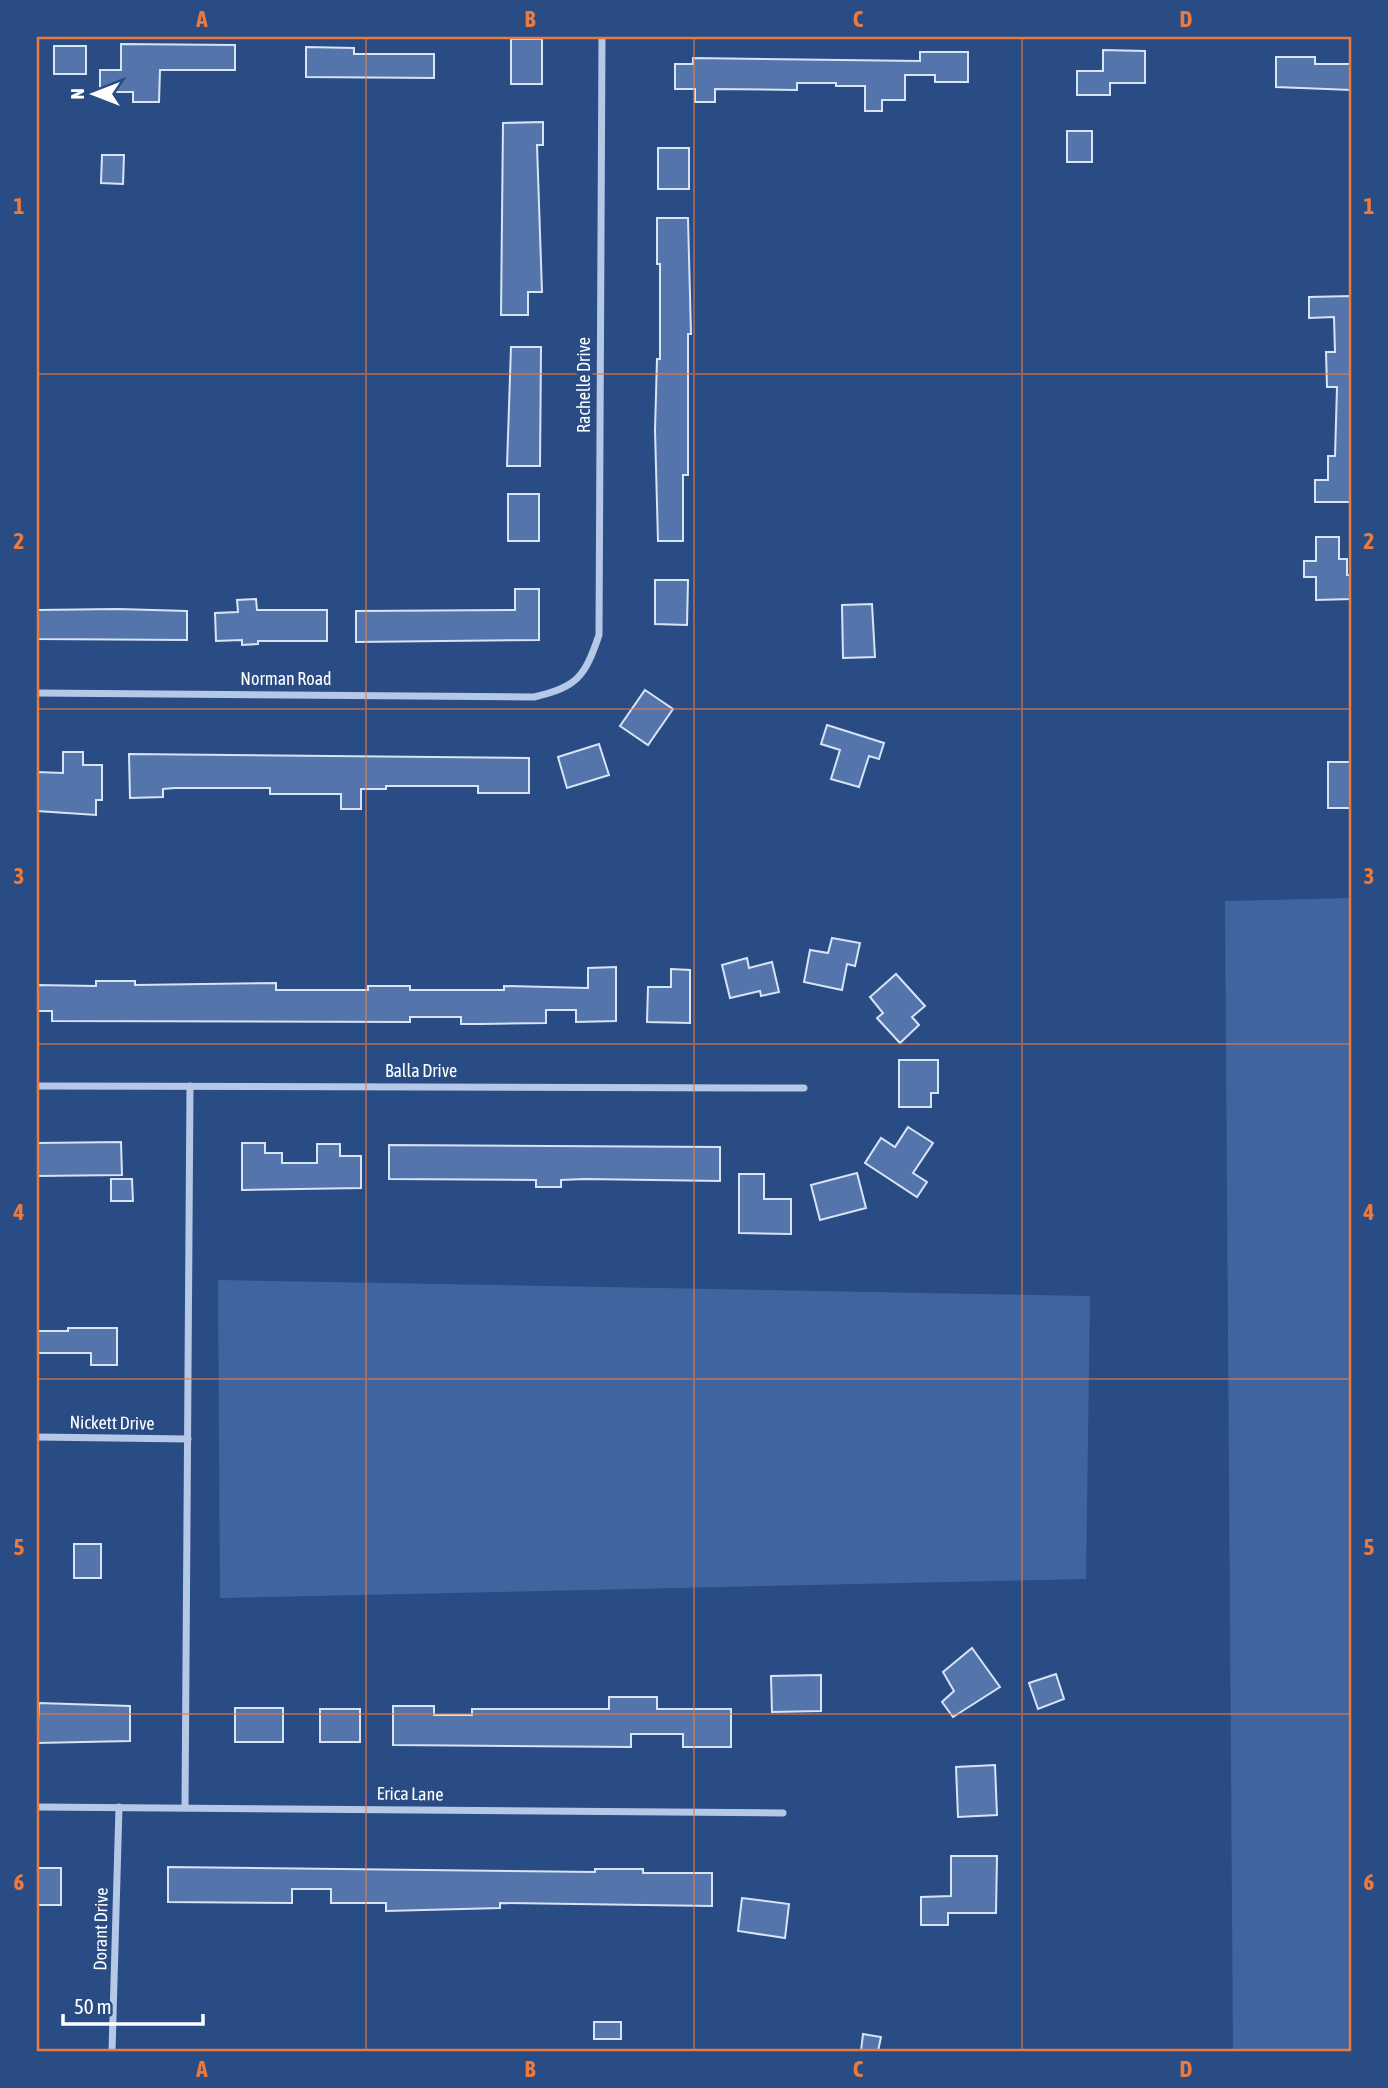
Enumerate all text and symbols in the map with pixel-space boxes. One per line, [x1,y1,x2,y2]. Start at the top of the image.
text: A [195,6,208,32]
text: B [525,6,536,32]
text: C [853,6,864,32]
text: D [1180,6,1193,32]
north arrow [60,60,130,130]
text: N [66,88,88,100]
text: 1 [14,193,25,219]
text: 1 [1364,193,1375,219]
street label: Rachelle Drive [573,337,594,433]
text: 2 [14,528,24,554]
text: 2 [1364,528,1374,554]
street label: Norman Road [240,668,332,689]
text: 3 [14,863,24,889]
text: 3 [1364,863,1374,889]
street label: Balla Drive [385,1060,457,1081]
text: 4 [13,1199,25,1225]
text: 4 [1363,1199,1375,1225]
street label: Nickett Drive [69,1411,155,1434]
text: 5 [14,1534,25,1560]
text: 5 [1364,1534,1375,1560]
street label: Erica Lane [376,1782,444,1805]
text: 6 [14,1869,25,1895]
text: 6 [1364,1869,1375,1895]
street label: Dorant Drive [89,1887,112,1971]
scale bar [63,1983,203,2027]
text: 50 m [74,1994,112,2018]
text: A [195,2056,208,2082]
text: B [525,2056,536,2082]
text: C [853,2056,864,2082]
text: D [1180,2056,1193,2082]

